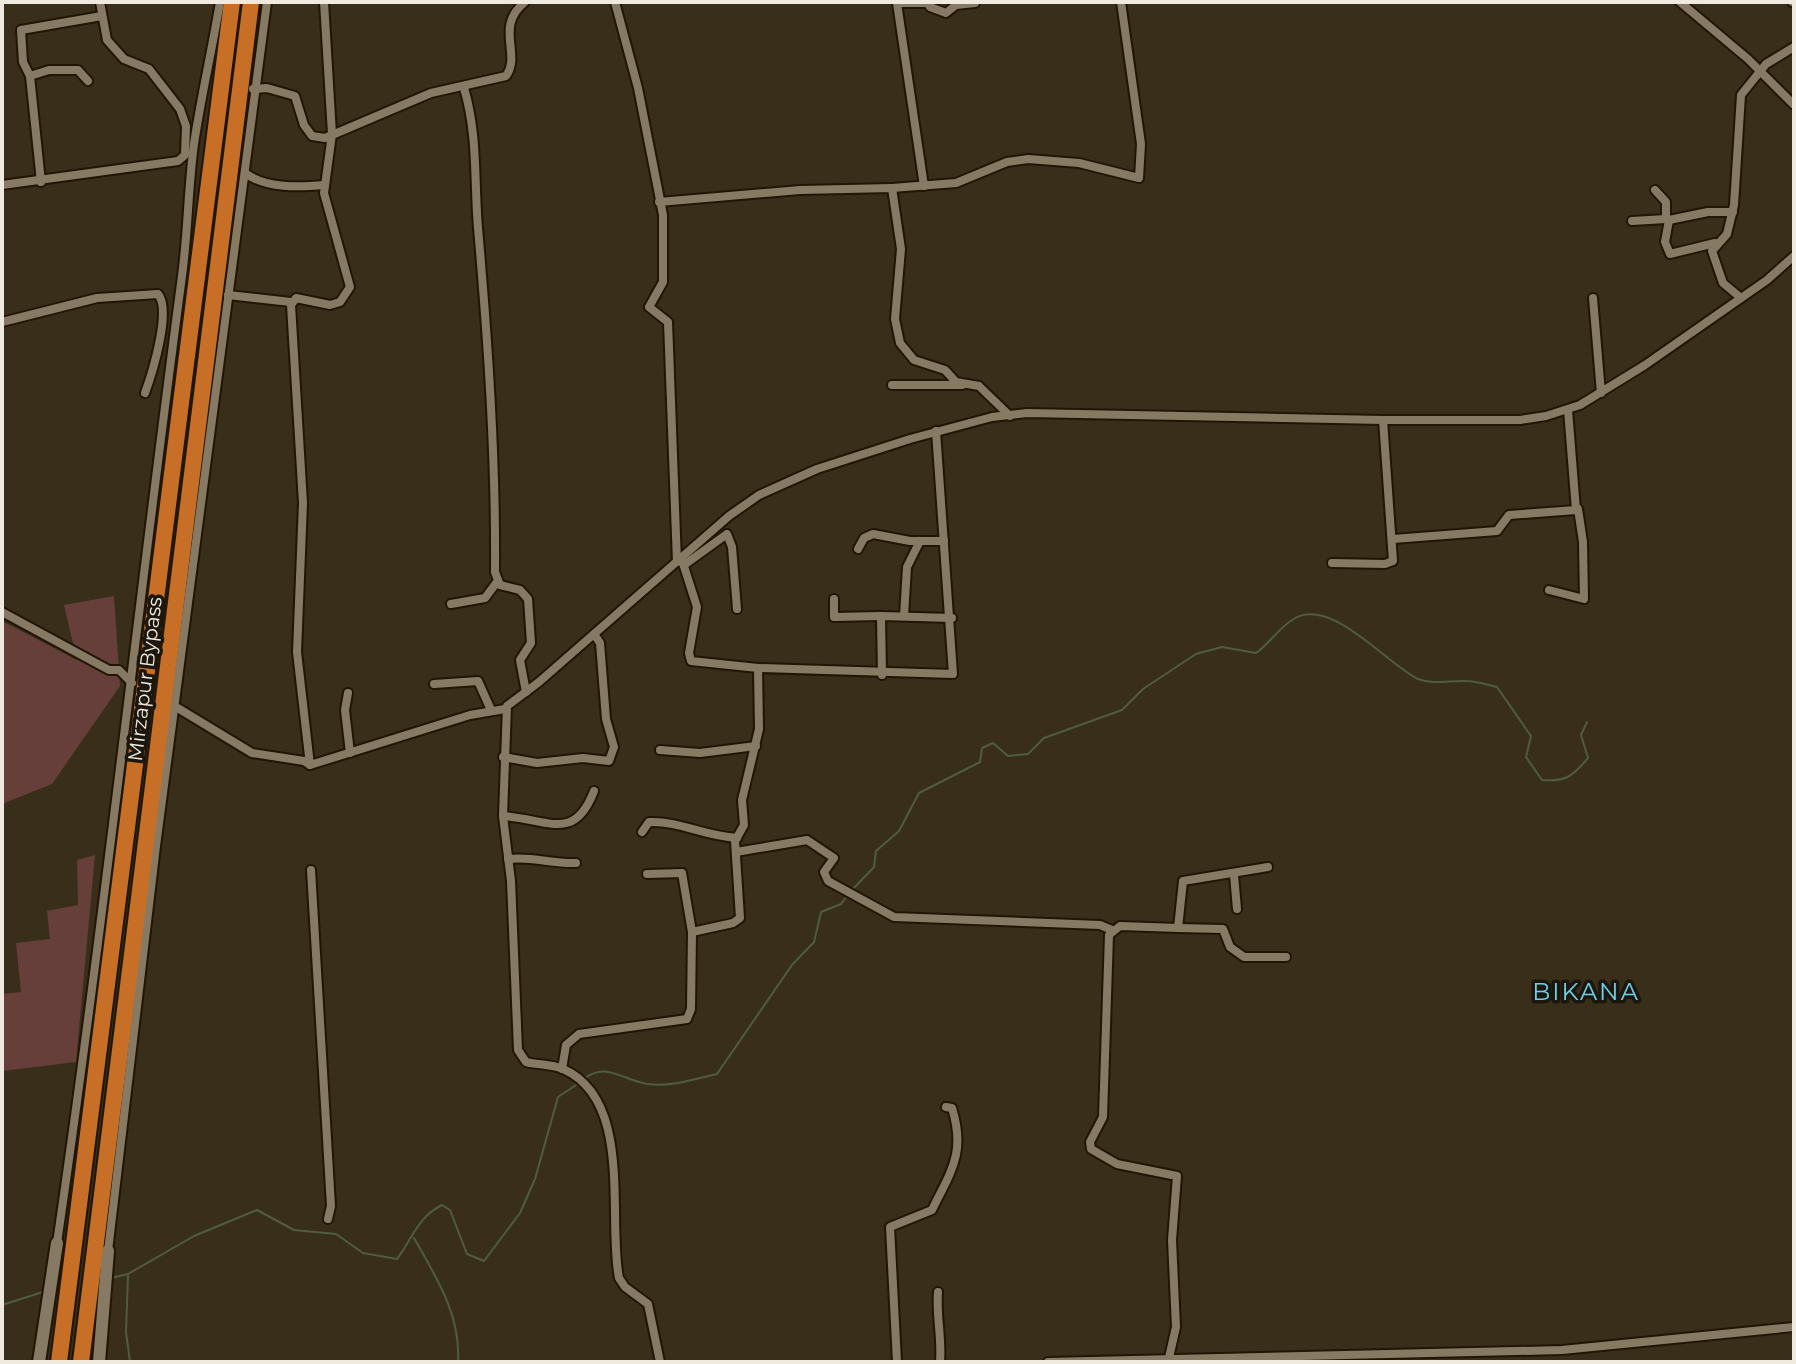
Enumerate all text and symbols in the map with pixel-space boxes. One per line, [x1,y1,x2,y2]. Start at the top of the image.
street label: Mirzapur Bypass [123,595,167,763]
district label: BIKANA [1532,977,1640,1006]

